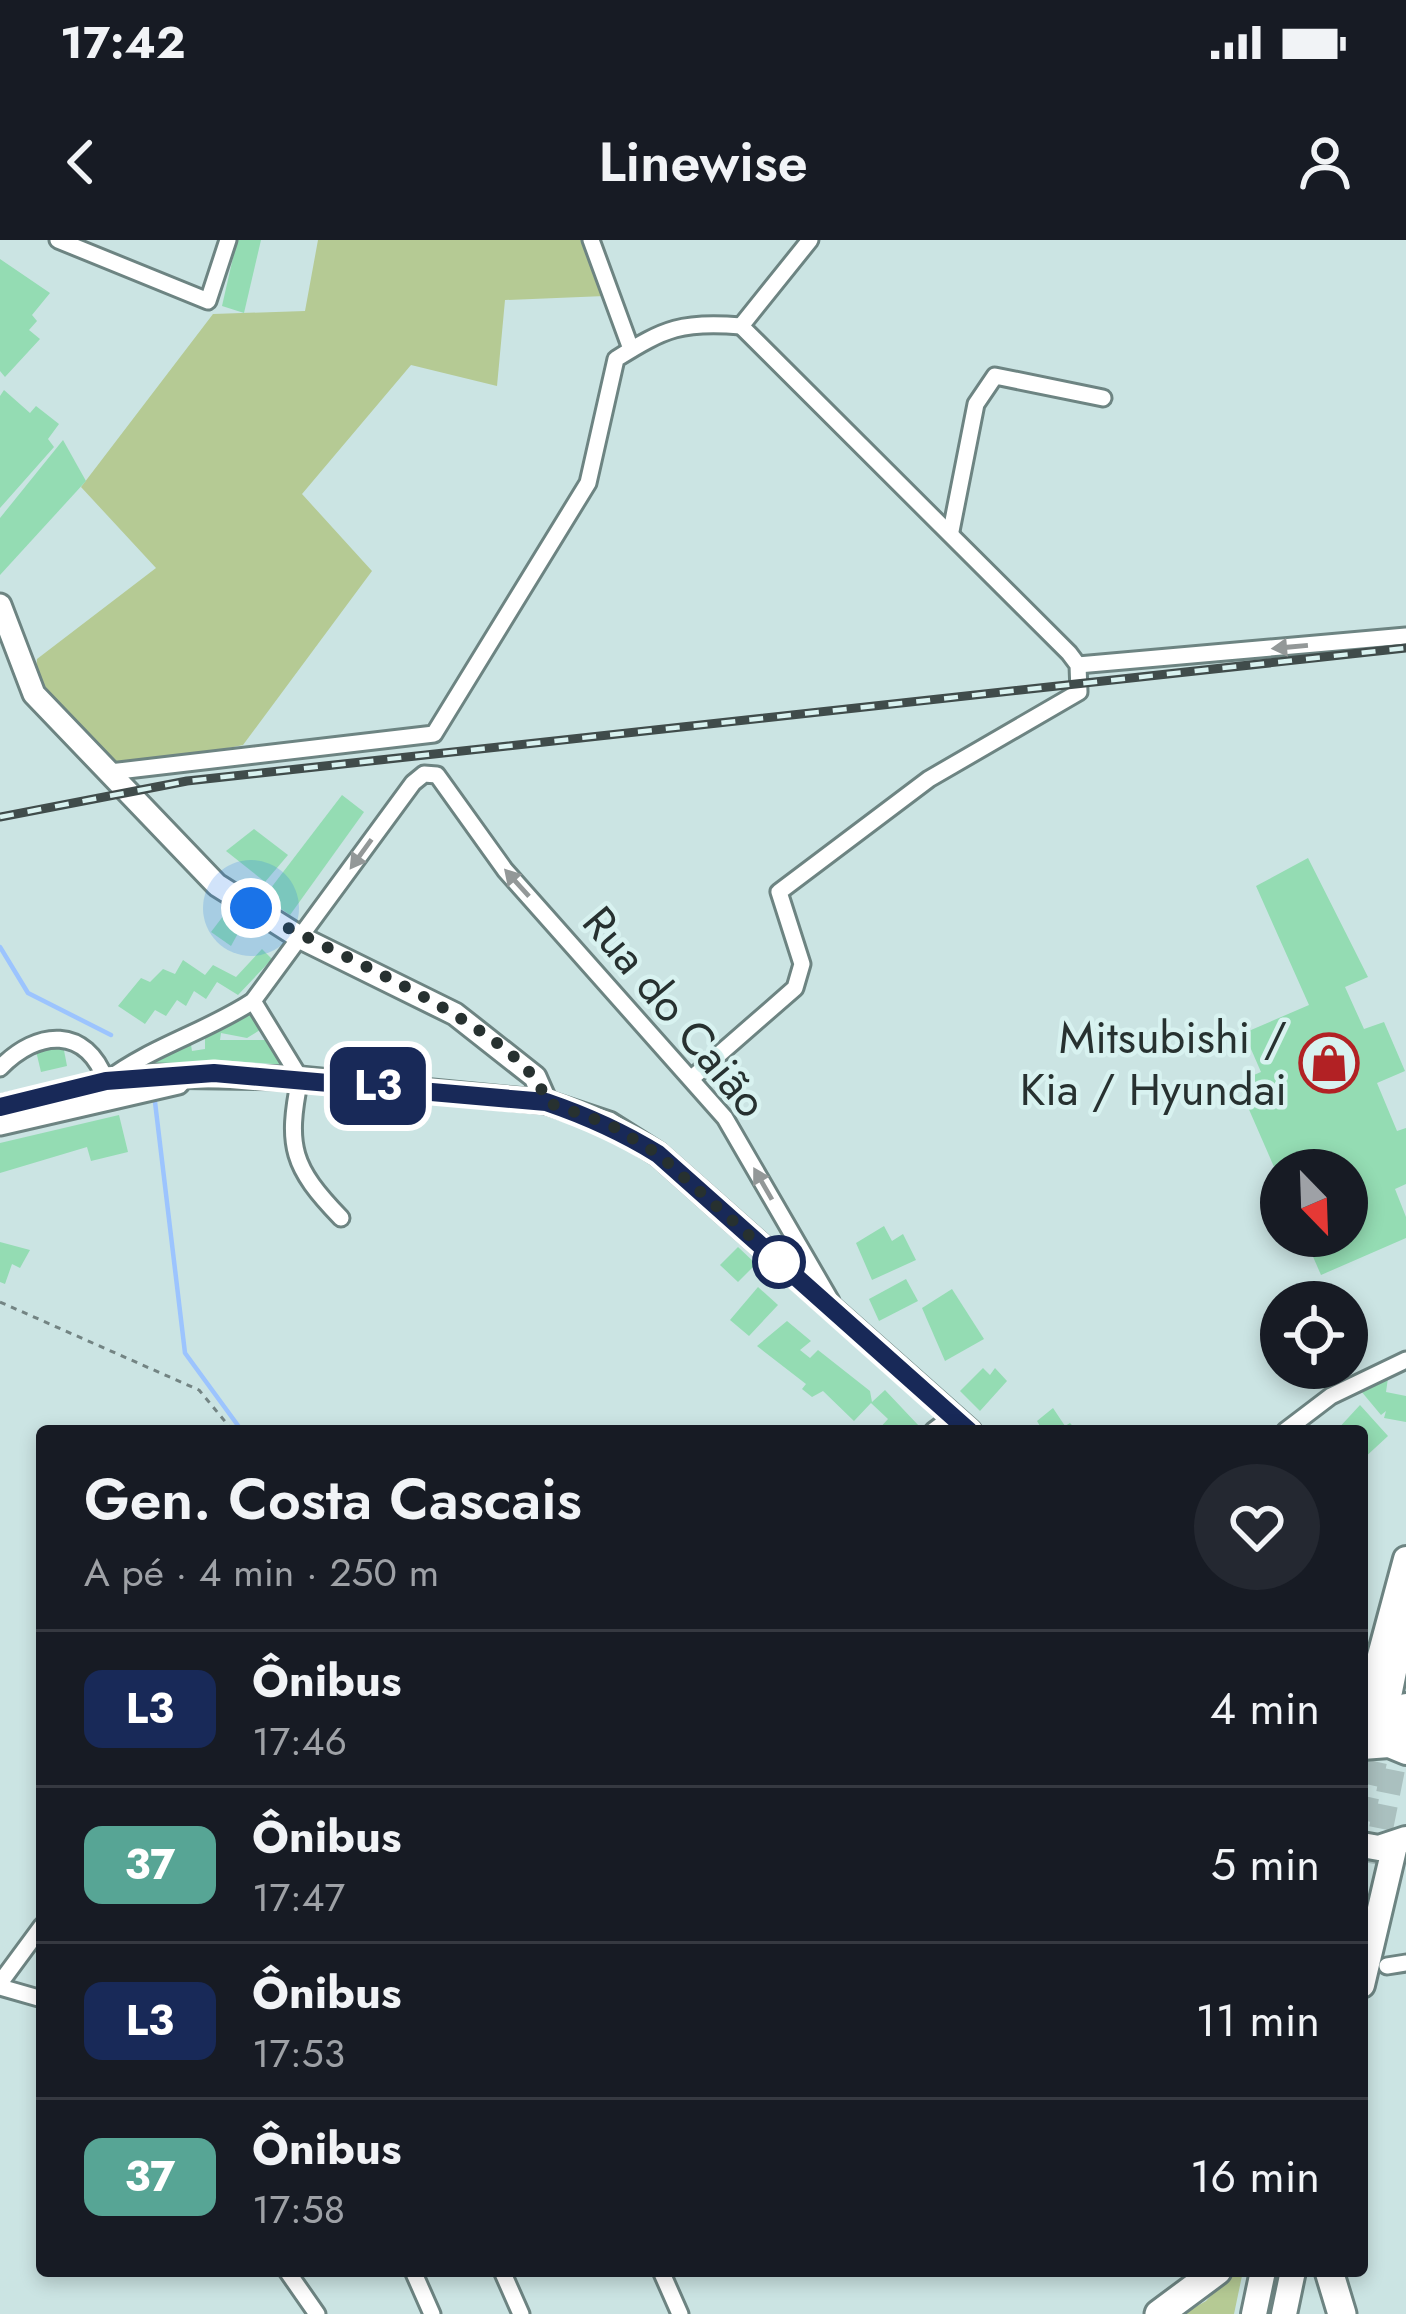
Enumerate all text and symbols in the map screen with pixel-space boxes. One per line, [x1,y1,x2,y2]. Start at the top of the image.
text: 17:42 [60,10,185,75]
text: Linewise [598,123,808,201]
icon: back [48,129,114,195]
icon: person [1292,129,1358,195]
one-way arrow [1270,638,1308,657]
one-way arrow [350,838,374,870]
one-way arrow [504,868,531,897]
your location [221,878,281,938]
street label: Rua do Caião [567,892,783,1132]
place label: Mitsubishi / Kia / Hyundai [1020,1005,1287,1122]
shop icon: Mitsubishi / Kia / Hyundai [1298,1032,1360,1094]
line badge: L3 [324,1047,432,1125]
text: L3 [354,1055,402,1116]
north arrow [1260,1149,1368,1257]
map controls [1260,1149,1368,1389]
one-way arrow [753,1167,774,1200]
unlabelled marker [754,1237,804,1287]
button: locate [1260,1281,1368,1389]
text: Gen. Costa Cascais [84,1458,582,1540]
button: heart [1194,1464,1320,1590]
text: A pé · 4 min · 250 m [84,1544,439,1601]
text: Ônibus [252,1648,401,1713]
text: 4 min [1210,1676,1320,1741]
text: L3 [126,1678,174,1739]
text: 17:46 [252,1713,347,1770]
text: Ônibus [252,1804,401,1869]
text: 5 min [1211,1832,1320,1897]
text: 37 [125,1834,175,1895]
text: 17:47 [252,1869,345,1926]
text: Ônibus [252,1960,401,2025]
text: 11 min [1196,1988,1320,2053]
text: L3 [126,1990,174,2051]
text: 17:53 [252,2025,345,2082]
text: Ônibus [252,2116,401,2181]
text: 16 min [1190,2144,1320,2209]
text: 37 [125,2146,175,2207]
text: 17:58 [252,2181,345,2238]

